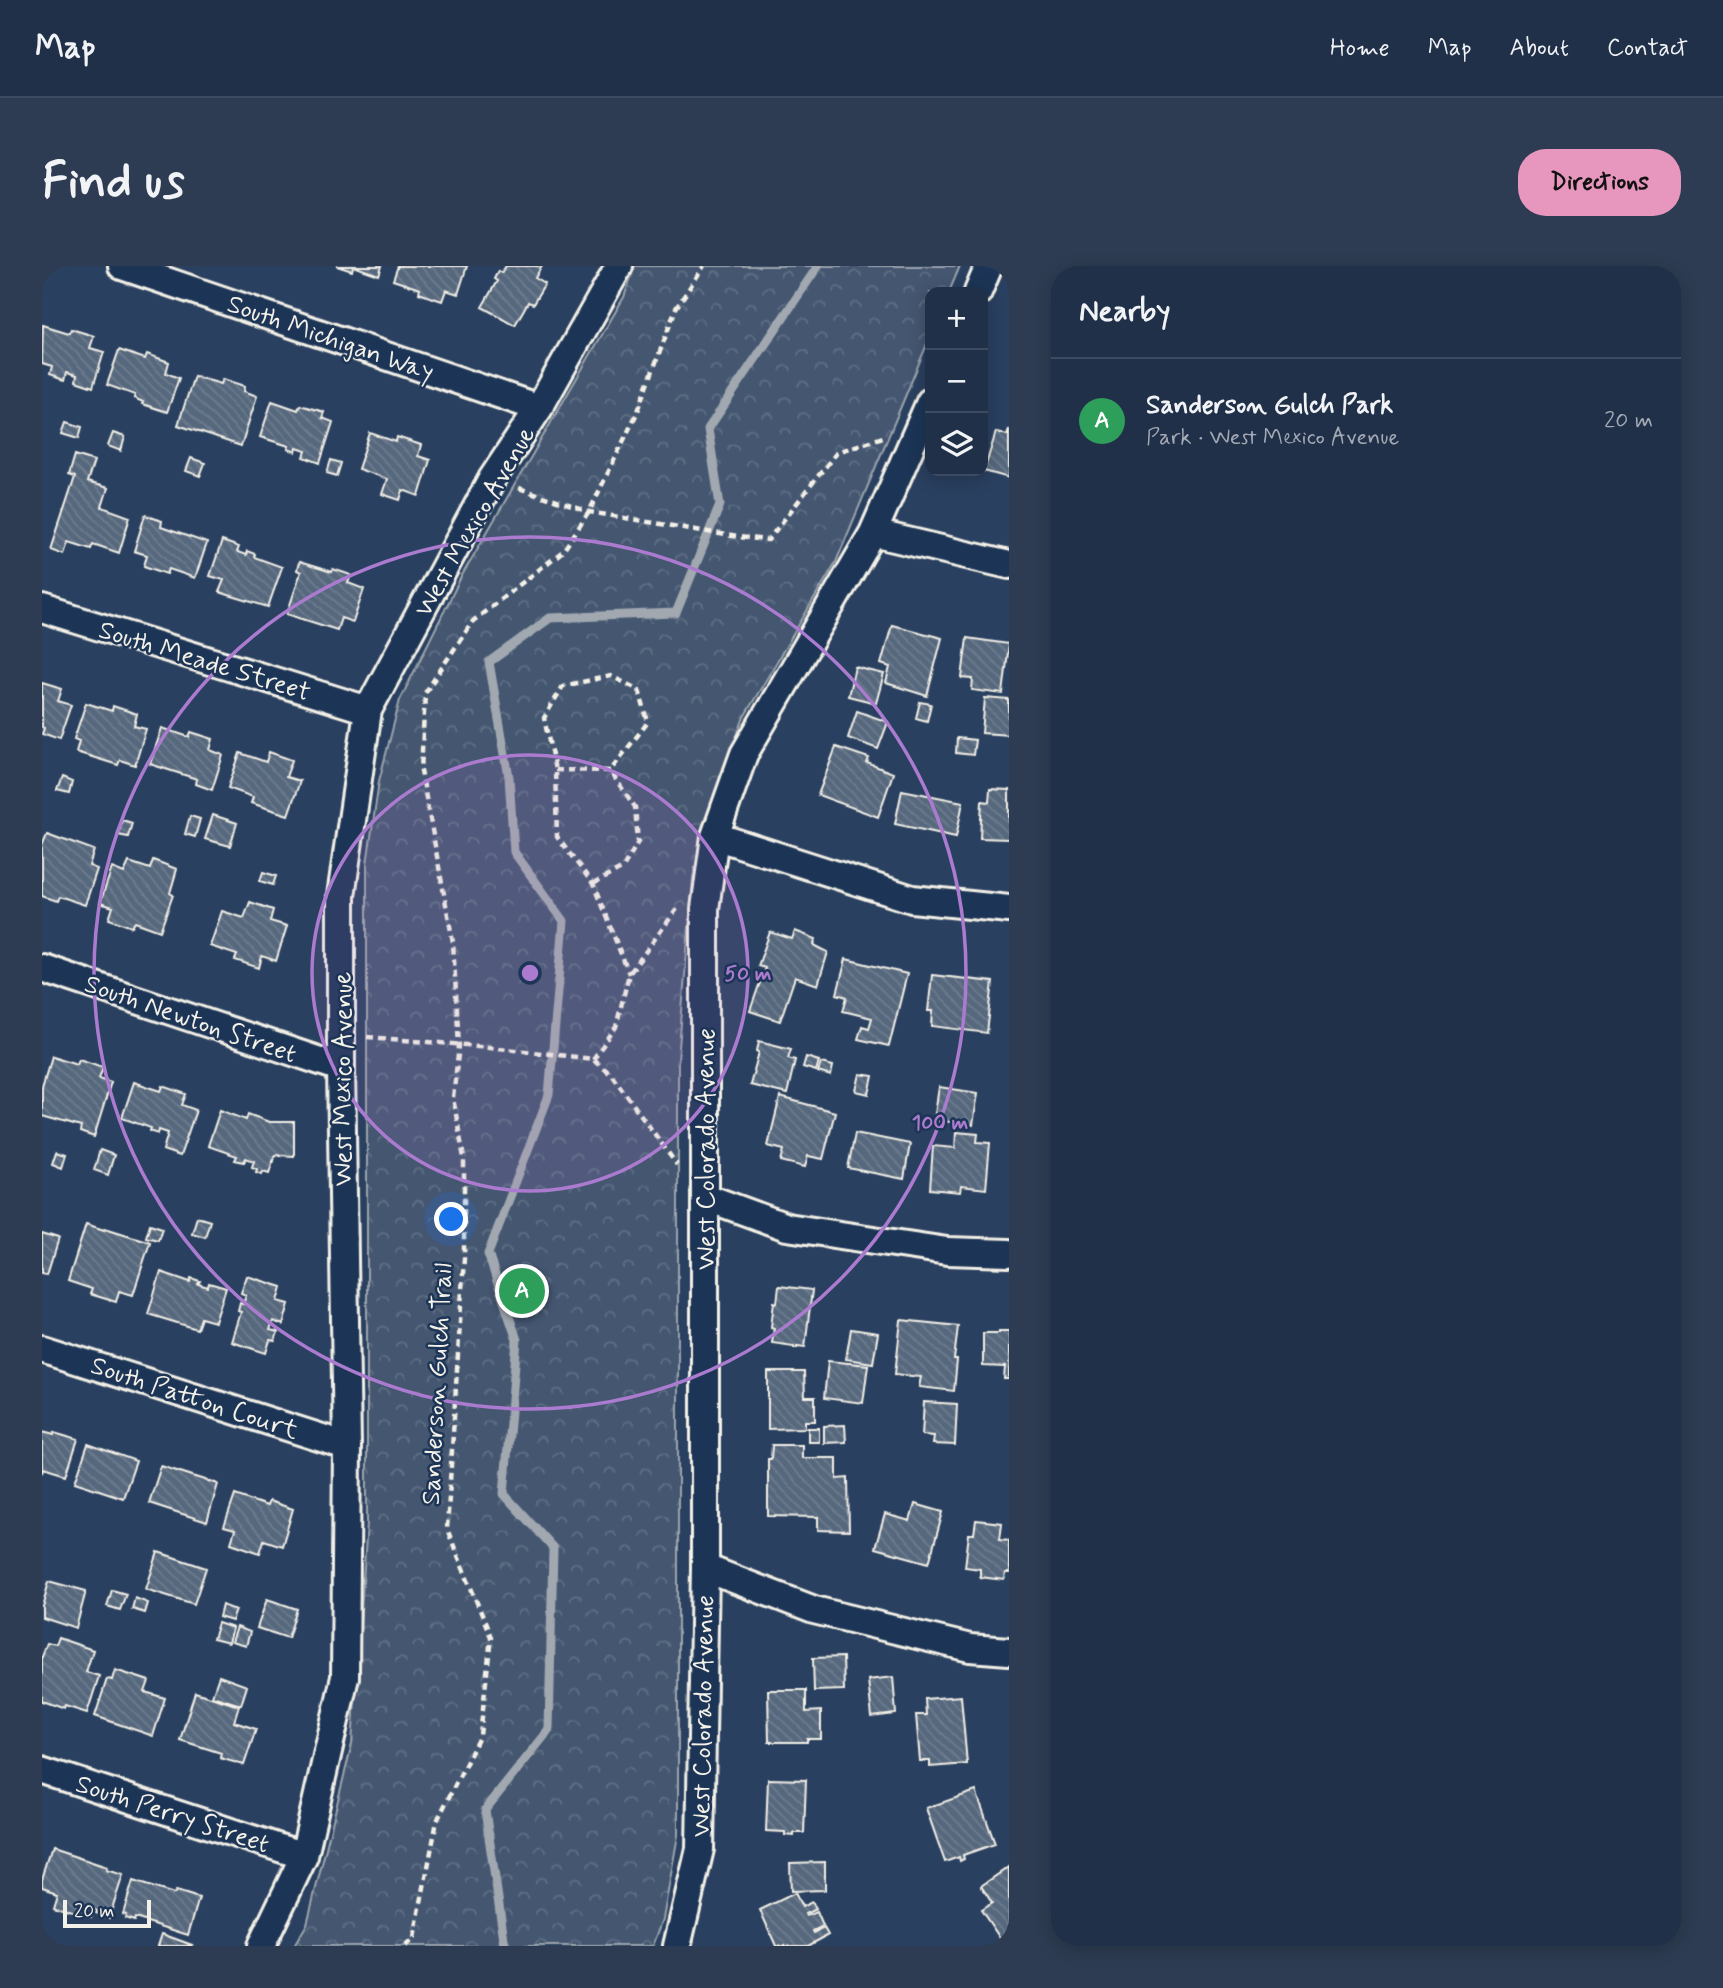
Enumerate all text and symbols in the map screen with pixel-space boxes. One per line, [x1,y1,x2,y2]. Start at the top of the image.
text: Map [35,26,95,70]
text: Home [1330,33,1390,64]
text: Map [1428,33,1472,64]
text: About [1510,33,1569,64]
text: Contact [1607,33,1688,64]
button: Directions [1518,149,1681,216]
text: Find us [42,150,185,215]
map controls [925,287,988,476]
button: + [925,287,988,350]
street label: South Michigan Way [222,288,438,390]
text: Nearby [1079,292,1170,331]
button: − [925,350,988,413]
text: Sanderson Gulch Park [1146,389,1393,423]
text: A [1094,406,1110,436]
text: 20 m [1604,406,1653,436]
button: layers [925,413,988,476]
street label: West Mexico Avenue [407,421,544,623]
text: Park · West Mexico Avenue [1146,423,1399,453]
street label: South Meade Street [94,614,315,710]
text: 50 m [725,960,772,988]
centre of rings [518,961,542,985]
street label: South Newton Street [80,968,301,1072]
street label: West Mexico Avenue [327,972,361,1186]
street label: West Colorado Avenue [690,1028,724,1270]
text: 100 m [912,1109,968,1137]
your location [434,1202,468,1236]
street label: Sanderson Gulch Trail [415,1262,461,1506]
pin: A [499,1265,545,1317]
street label: South Patton Court [86,1349,303,1449]
street label: West Colorado Avenue [685,1595,723,1837]
street label: South Perry Street [71,1768,274,1862]
scale bar [63,1897,150,1929]
text: 20 m [74,1899,114,1924]

